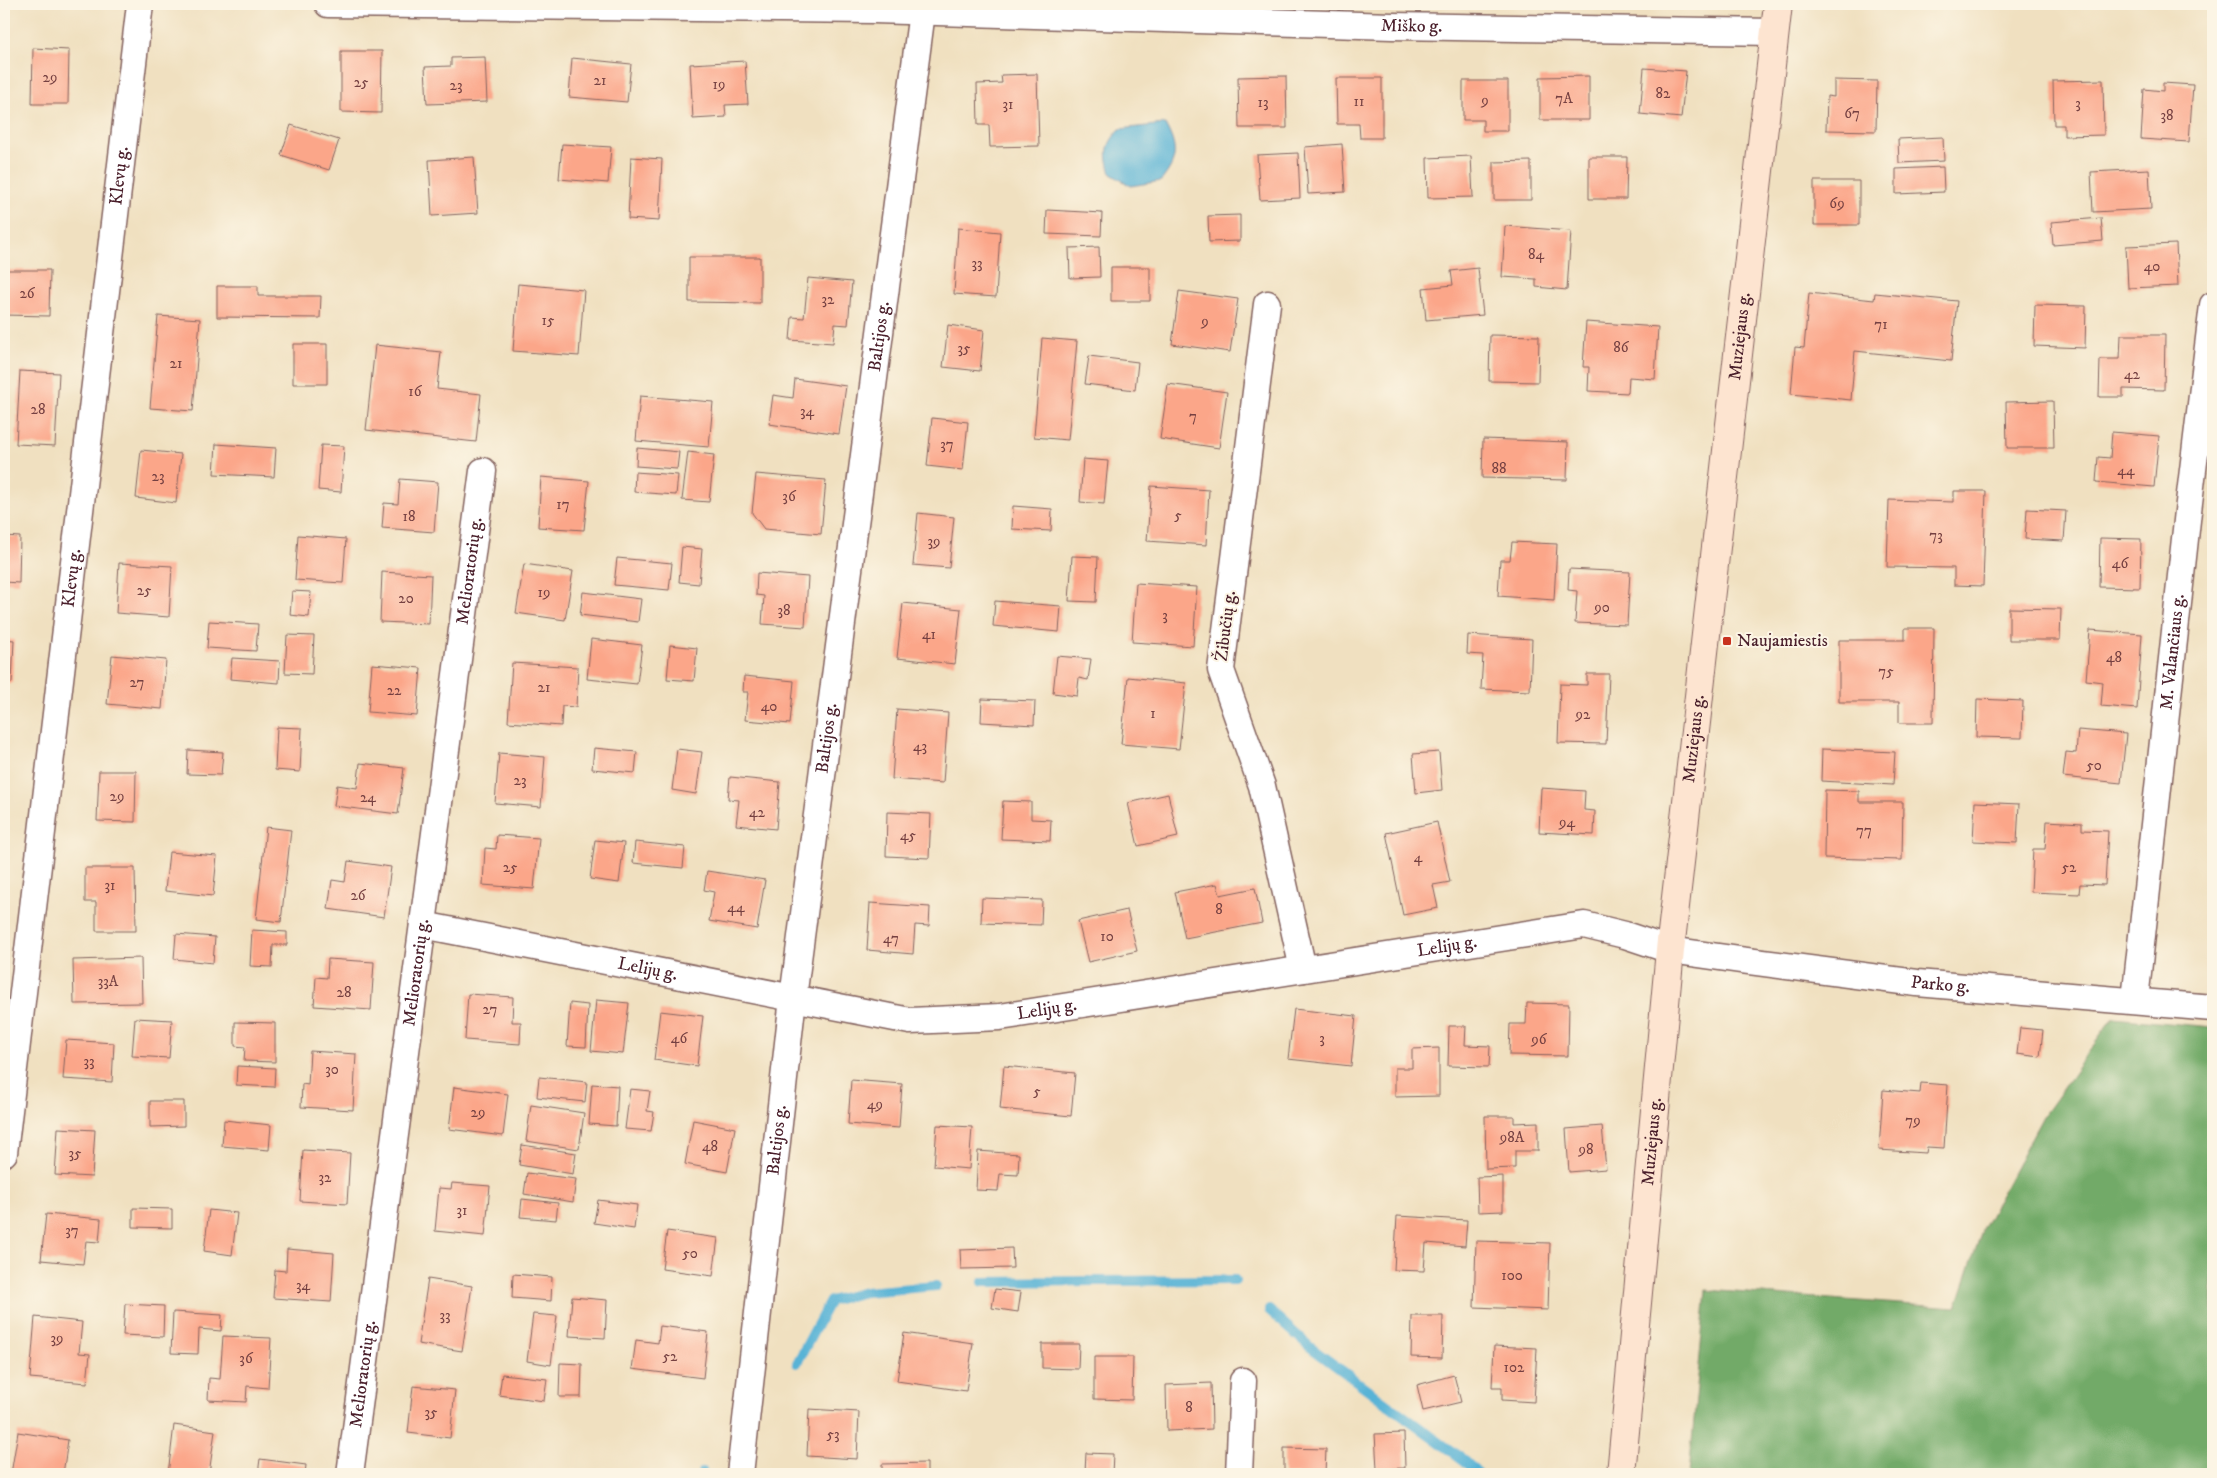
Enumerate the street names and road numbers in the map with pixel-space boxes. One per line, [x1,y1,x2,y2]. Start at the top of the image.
street label: Miško g. [1381,15,1443,38]
street label: Klevų g. [105,145,134,206]
street label: Muziejaus g. [1724,291,1756,381]
street label: Baltijos g. [864,300,895,373]
street label: Melioratorių g. [452,516,488,626]
street label: Klevų g. [58,547,86,609]
street label: Žibučių g. [1210,589,1241,663]
street label: M. Valančiaus g. [2155,593,2190,711]
street label: Muziejaus g. [1678,693,1710,784]
street label: Baltijos g. [811,702,842,775]
street label: Melioratorių g. [399,917,435,1027]
street label: Lelijų g. [1415,931,1479,962]
street label: Lelijų g. [616,953,679,986]
street label: Parko g. [1910,971,1971,998]
street label: Lelijų g. [1015,994,1079,1025]
street label: Muziejaus g. [1637,1096,1667,1186]
street label: Baltijos g. [762,1104,792,1176]
street label: Melioratorių g. [345,1319,381,1429]

